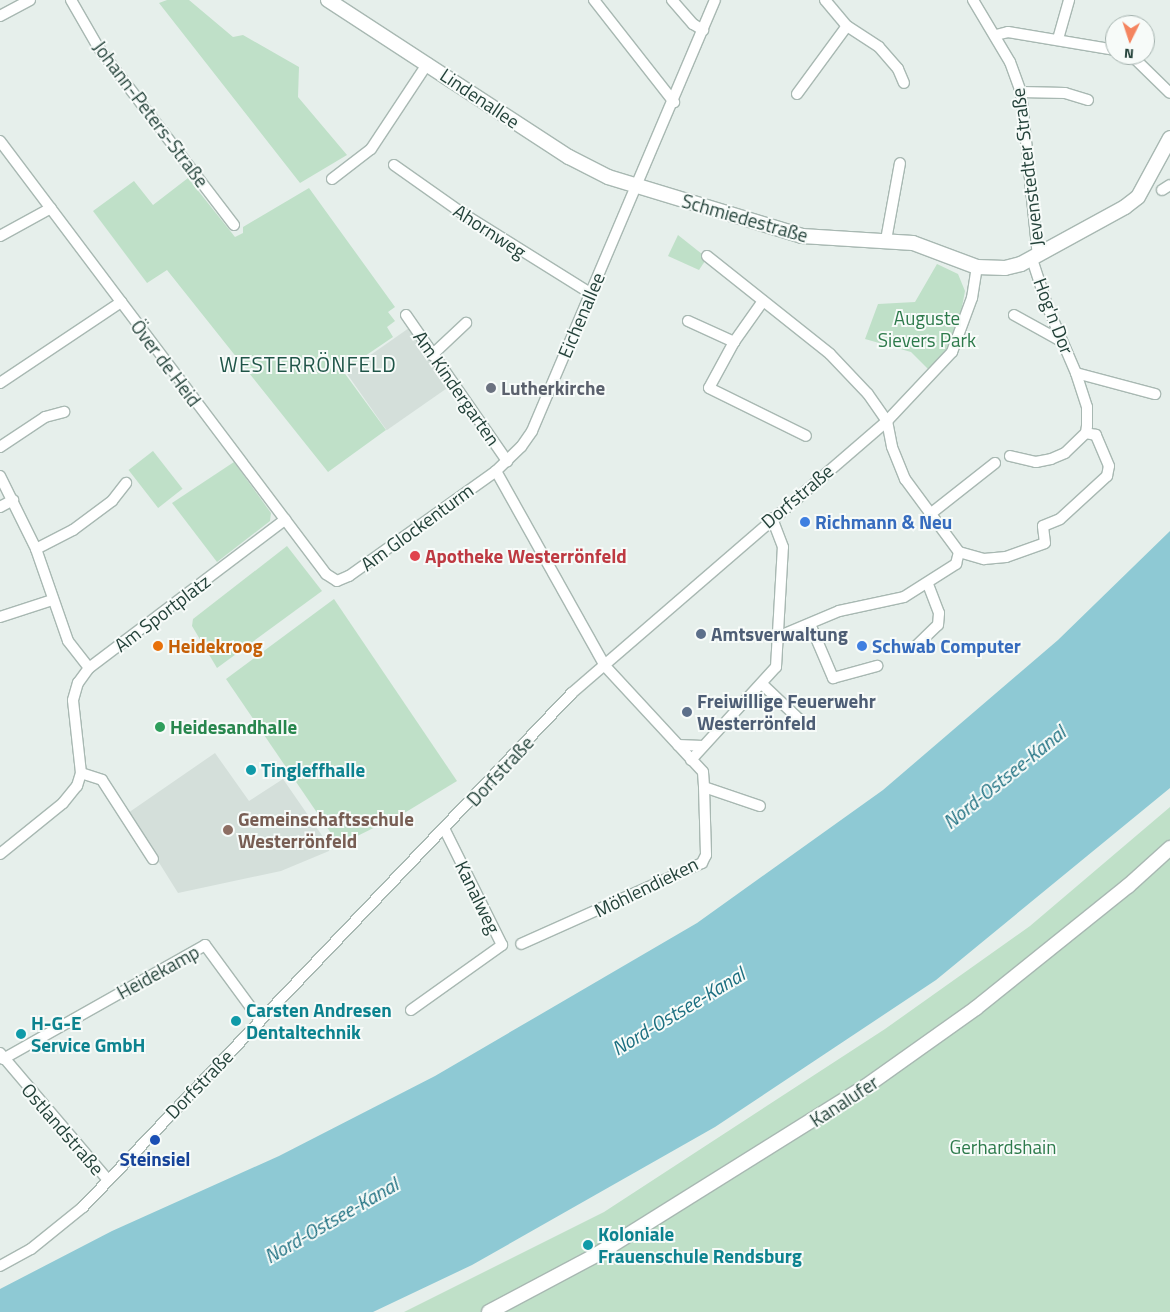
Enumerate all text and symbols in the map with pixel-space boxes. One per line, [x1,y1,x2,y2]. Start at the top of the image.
north arrow [1105,15,1155,65]
street label: Johann-Peters-Straße [89,36,213,192]
text: N [1123,44,1135,65]
street label: Lindenallee [436,63,524,133]
street label: Jevenstedter Straße [1006,87,1048,247]
street label: Schmiedestraße [679,189,811,247]
street label: Ahornweg [449,199,531,263]
street label: Eichenallee [553,269,609,361]
street label: Hog'n Dor [1029,275,1079,357]
park label: Auguste Sievers Park [878,307,976,351]
street label: Över de Heid [126,315,206,411]
street label: Am Kindergarten [409,326,505,450]
district label: WESTERRÖNFELD [218,351,398,377]
place label: Lutherkirche [501,377,605,399]
marker: Lutherkirche [485,382,497,394]
street label: Dorfstraße [756,459,838,533]
street label: Am Glockenturm [356,479,478,575]
place label: Richmann & Neu [815,511,952,533]
marker: Richmann & Neu [799,516,811,528]
place label: Apotheke Westerrönfeld [425,545,627,567]
marker: Apotheke Westerrönfeld [409,550,421,562]
street label: Am Sportplatz [110,570,214,656]
place label: Amtsverwaltung [711,623,848,645]
marker: Amtsverwaltung [695,628,707,640]
place label: Heidekroog [168,635,263,657]
place label: Schwab Computer [872,635,1021,657]
marker: Heidekroog [152,640,164,652]
marker: Schwab Computer [856,640,868,652]
place label: Freiwillige Feuerwehr Westerrönfeld [697,690,876,734]
marker: Freiwillige Feuerwehr Westerrönfeld [681,706,693,718]
place label: Heidesandhalle [170,716,297,738]
water label: Nord-Ostsee-Kanal [938,720,1070,834]
marker: Heidesandhalle [154,721,166,733]
street label: Dorfstraße [462,731,538,811]
place label: Tingleffhalle [261,759,365,781]
marker: Tingleffhalle [245,764,257,776]
place label: Gemeinschaftsschule Westerrönfeld [238,808,414,852]
marker: Gemeinschaftsschule Westerrönfeld [222,824,234,836]
street label: Möhlendieken [590,852,702,922]
street label: Kanalweg [451,857,505,937]
street label: Heidekamp [113,940,203,1004]
water label: Nord-Ostsee-Kanal [607,962,749,1060]
place label: Carsten Andresen Dentaltechnik [246,999,392,1043]
place label: H-G-E Service GmbH [31,1012,145,1056]
marker: Carsten Andresen Dentaltechnik [230,1015,242,1027]
marker: H-G-E Service GmbH [15,1028,27,1040]
street label: Dorfstraße [160,1045,238,1123]
street label: Kanalufer [806,1071,882,1131]
street label: Ostlandstraße [17,1078,109,1180]
marker: Steinsiel [149,1134,161,1146]
park label: Gerhardshain [950,1136,1056,1158]
place label: Steinsiel [120,1148,190,1170]
water label: Nord-Ostsee-Kanal [260,1172,402,1268]
place label: Koloniale Frauenschule Rendsburg [598,1223,802,1267]
marker: Koloniale Frauenschule Rendsburg [582,1239,594,1251]

